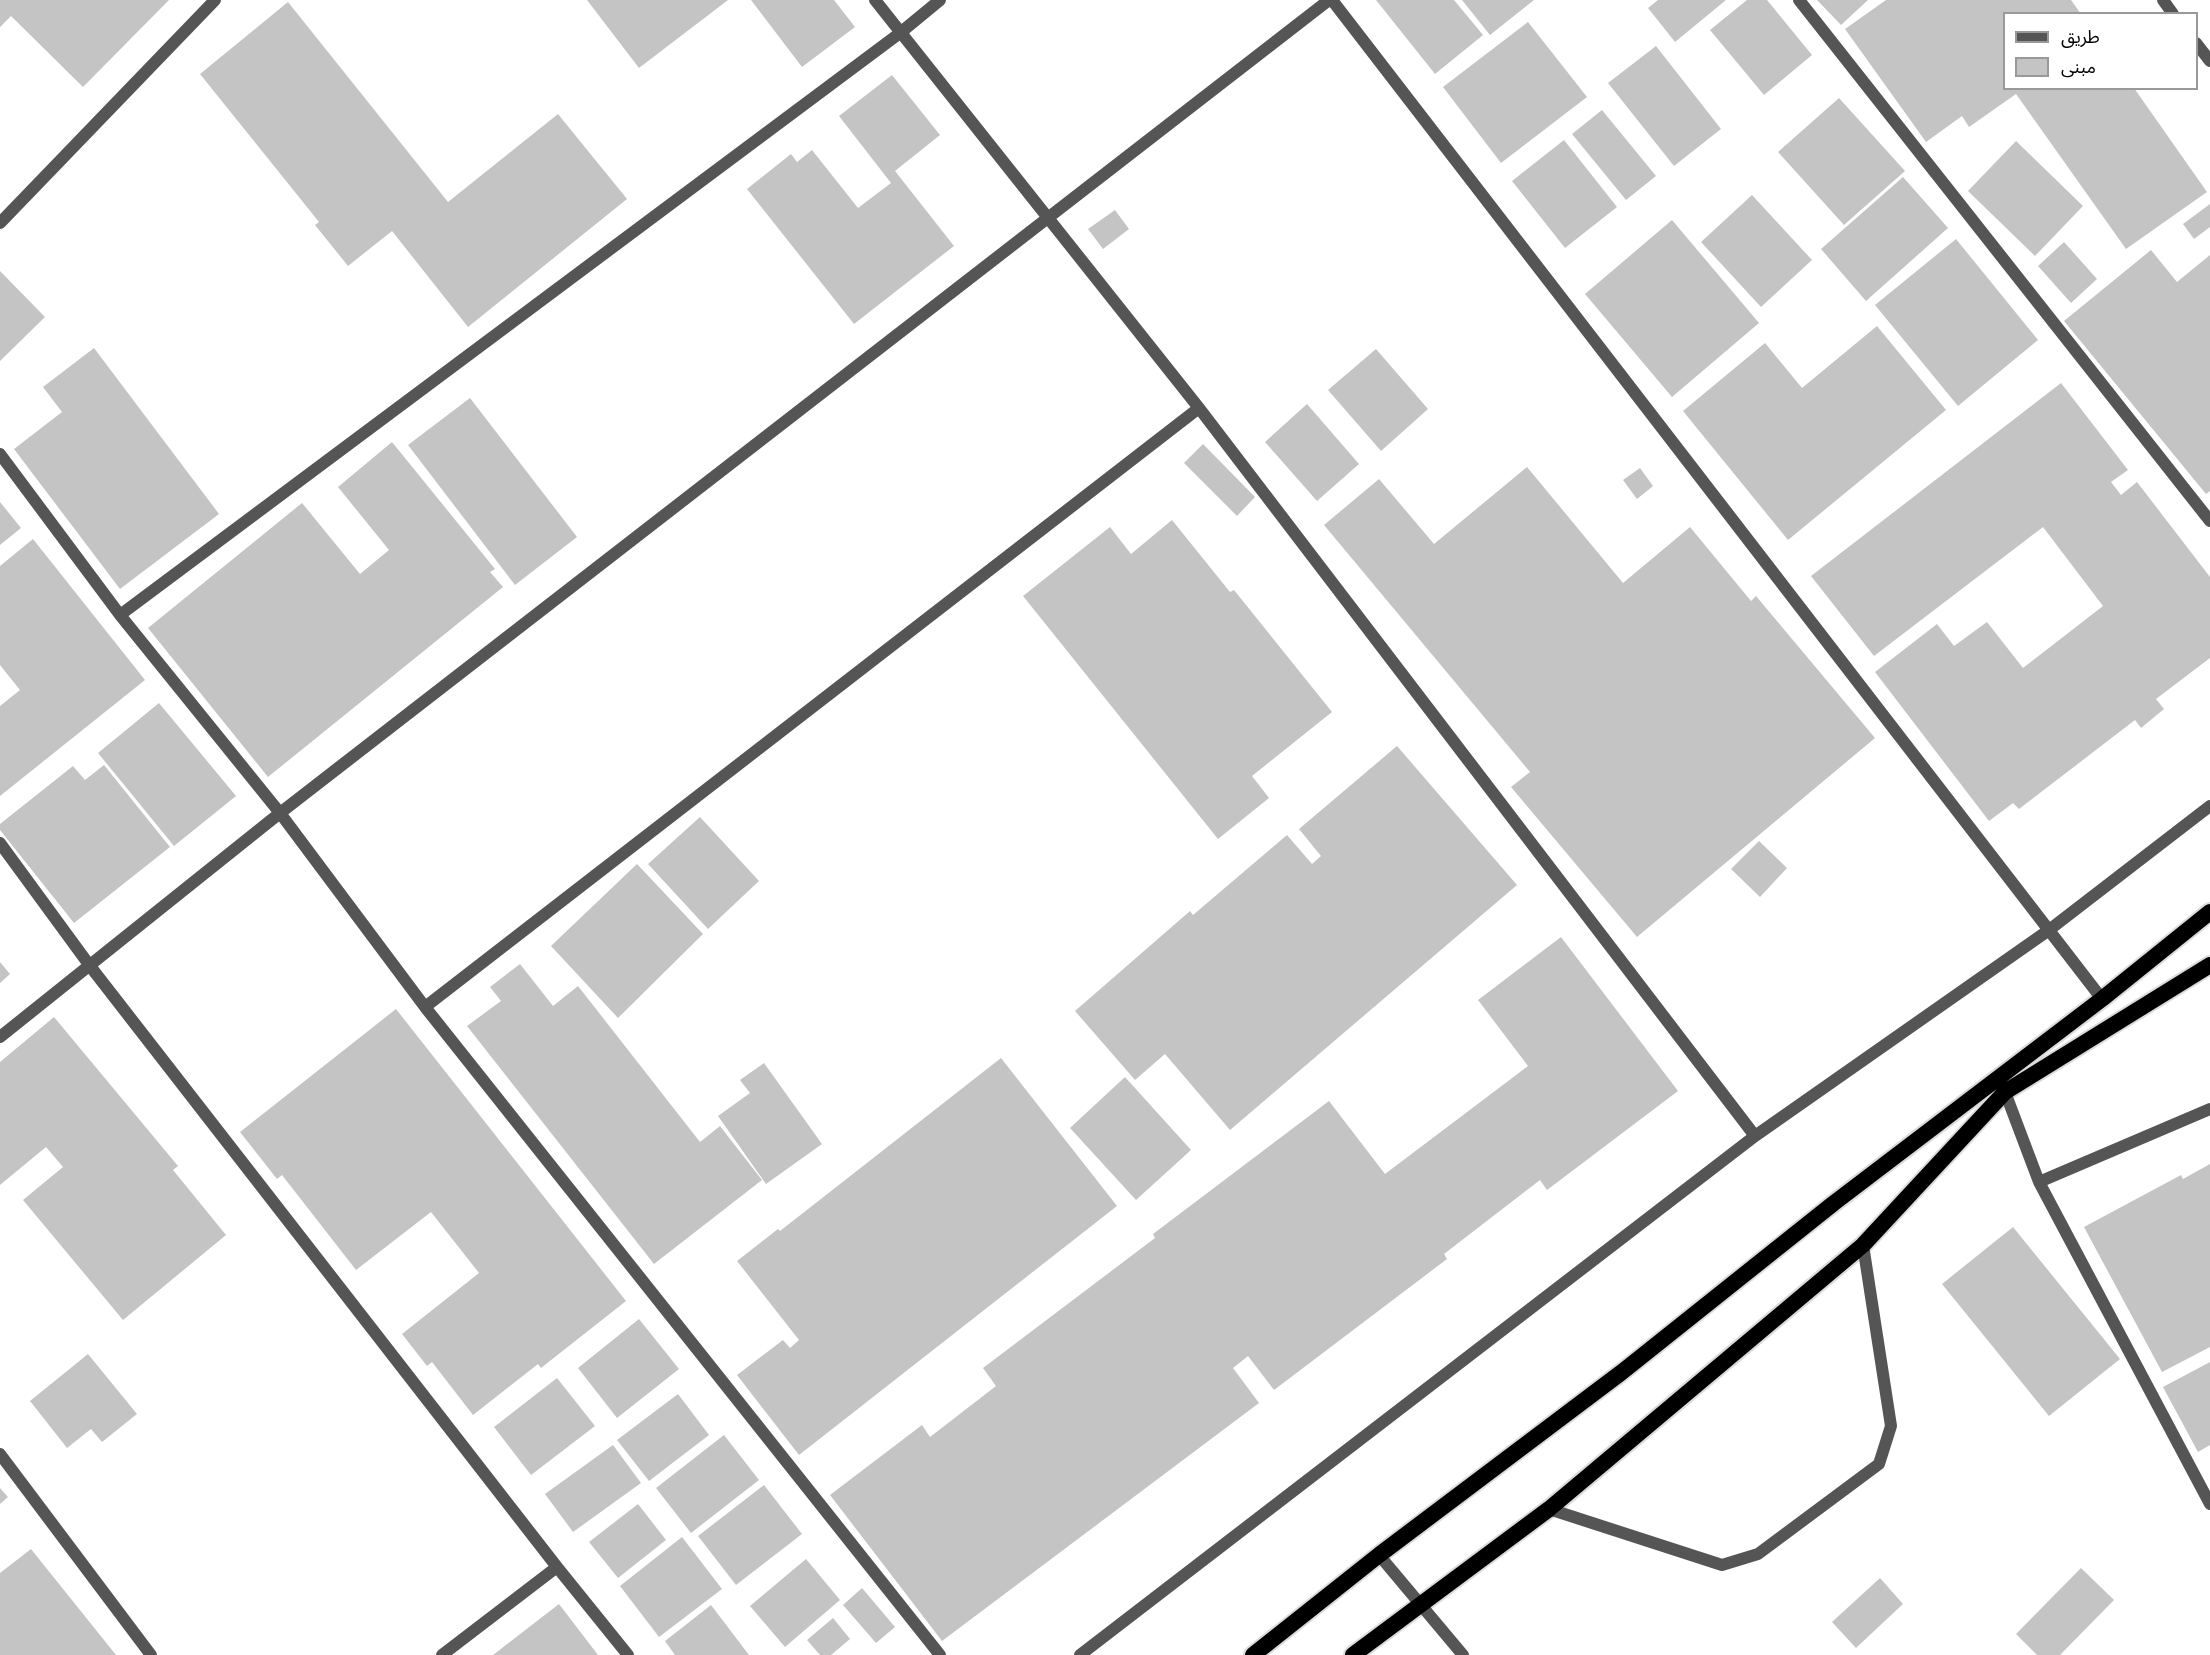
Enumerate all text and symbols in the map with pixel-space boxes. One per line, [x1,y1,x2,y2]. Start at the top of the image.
legend [2003,12,2198,90]
text: طريق [2061,24,2100,50]
text: مبنى [2061,54,2096,80]

